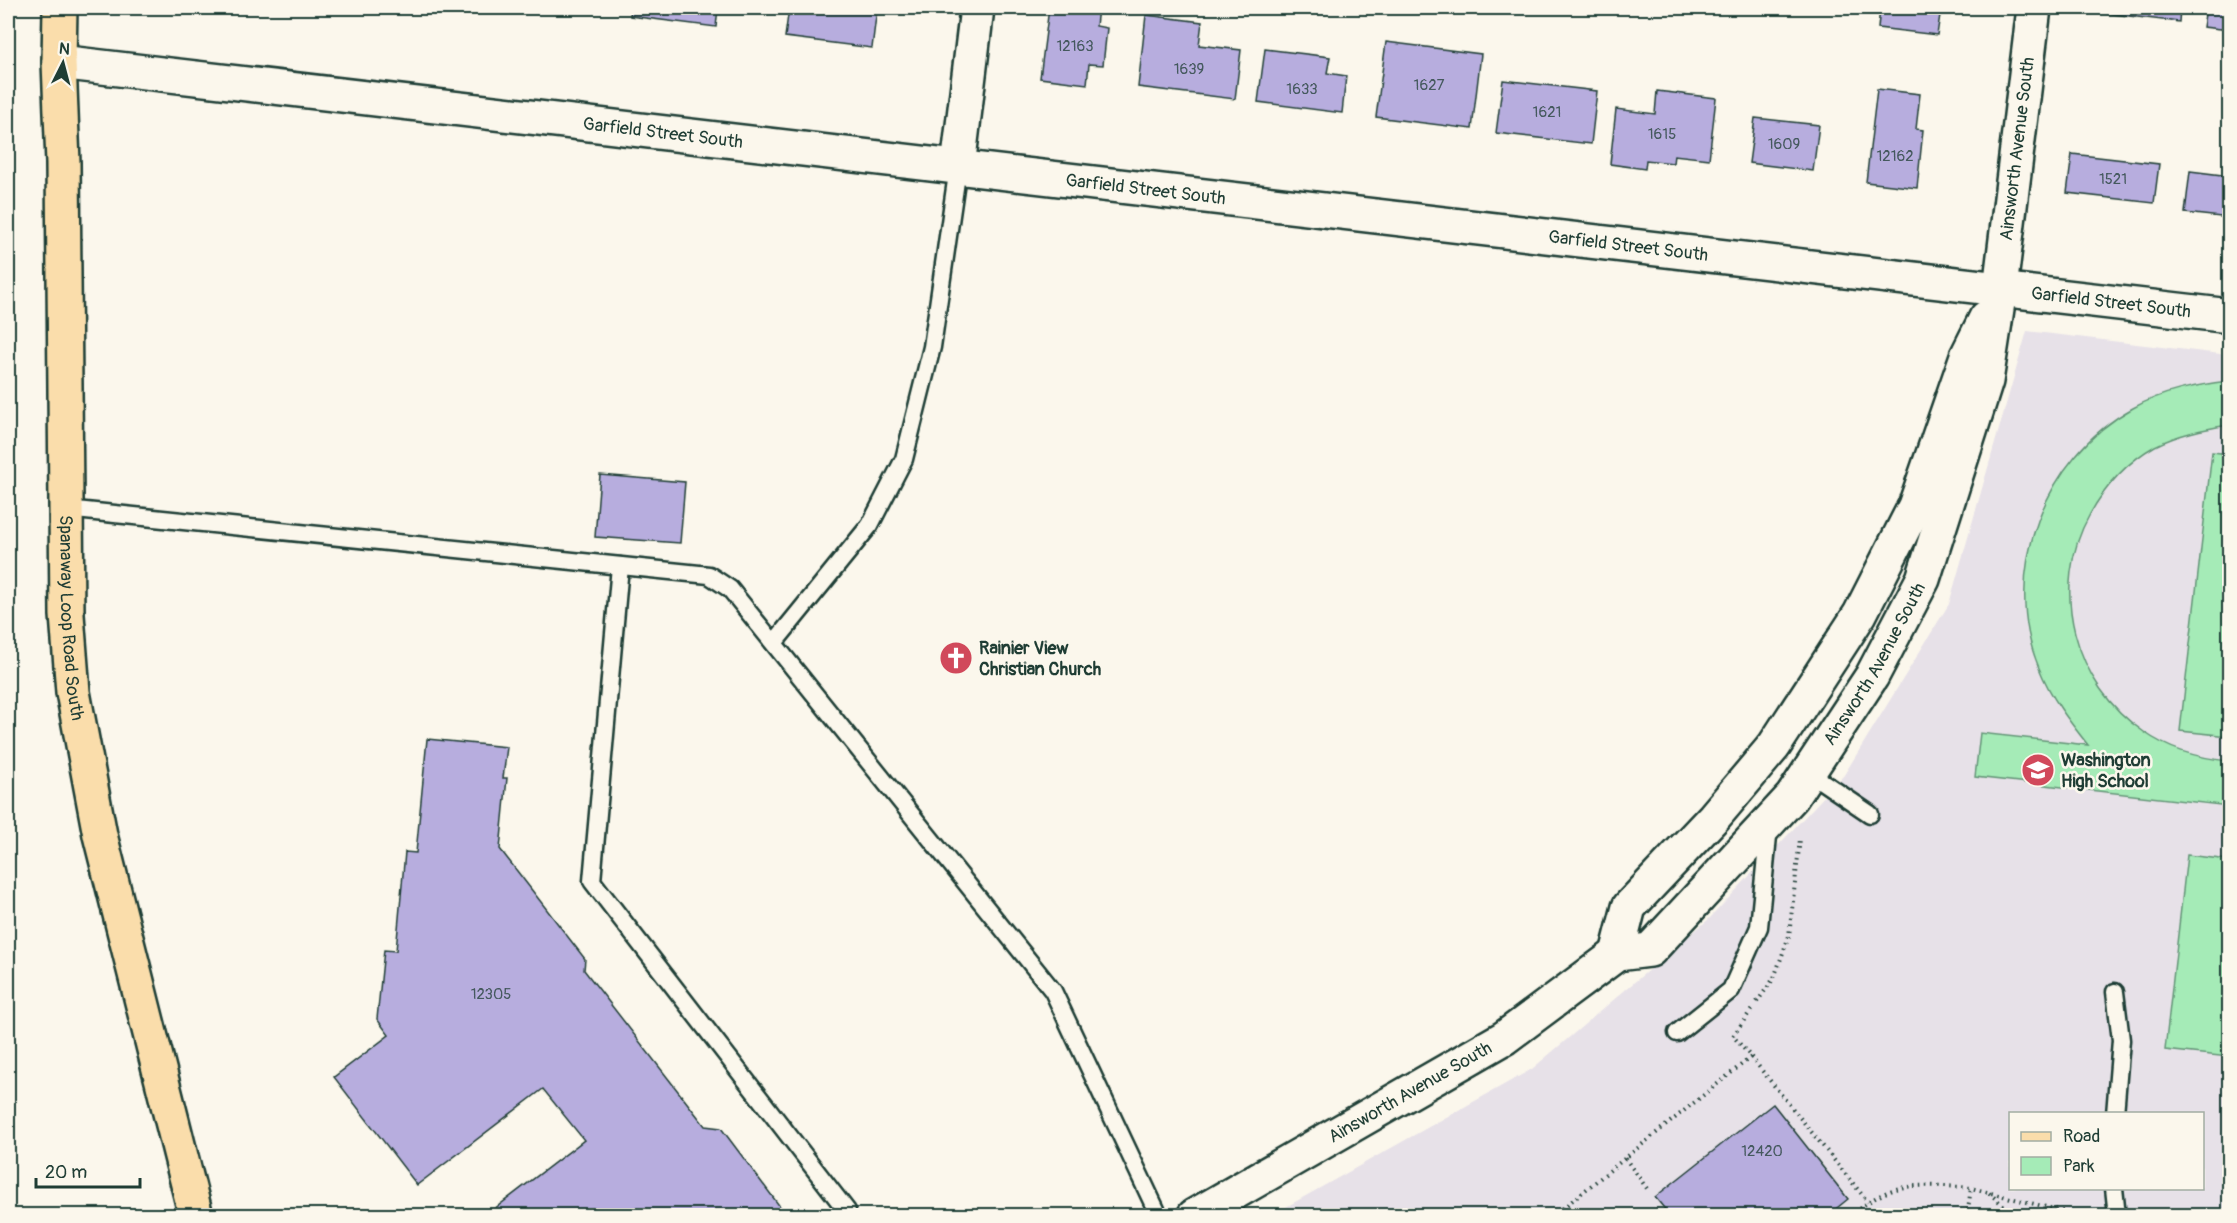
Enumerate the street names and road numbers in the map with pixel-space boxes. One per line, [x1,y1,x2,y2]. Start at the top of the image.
street label: Ainsworth Avenue South [1995,56,2040,242]
street label: Garfield Street South [582,112,744,154]
street label: Garfield Street South [1064,169,1227,210]
street label: Garfield Street South [1547,225,1709,267]
street label: Garfield Street South [2030,282,2192,323]
street label: Spanaway Loop Road South [54,515,89,722]
street label: Ainsworth Avenue South [1818,579,1931,750]
street label: Ainsworth Avenue South [1324,1036,1496,1148]

